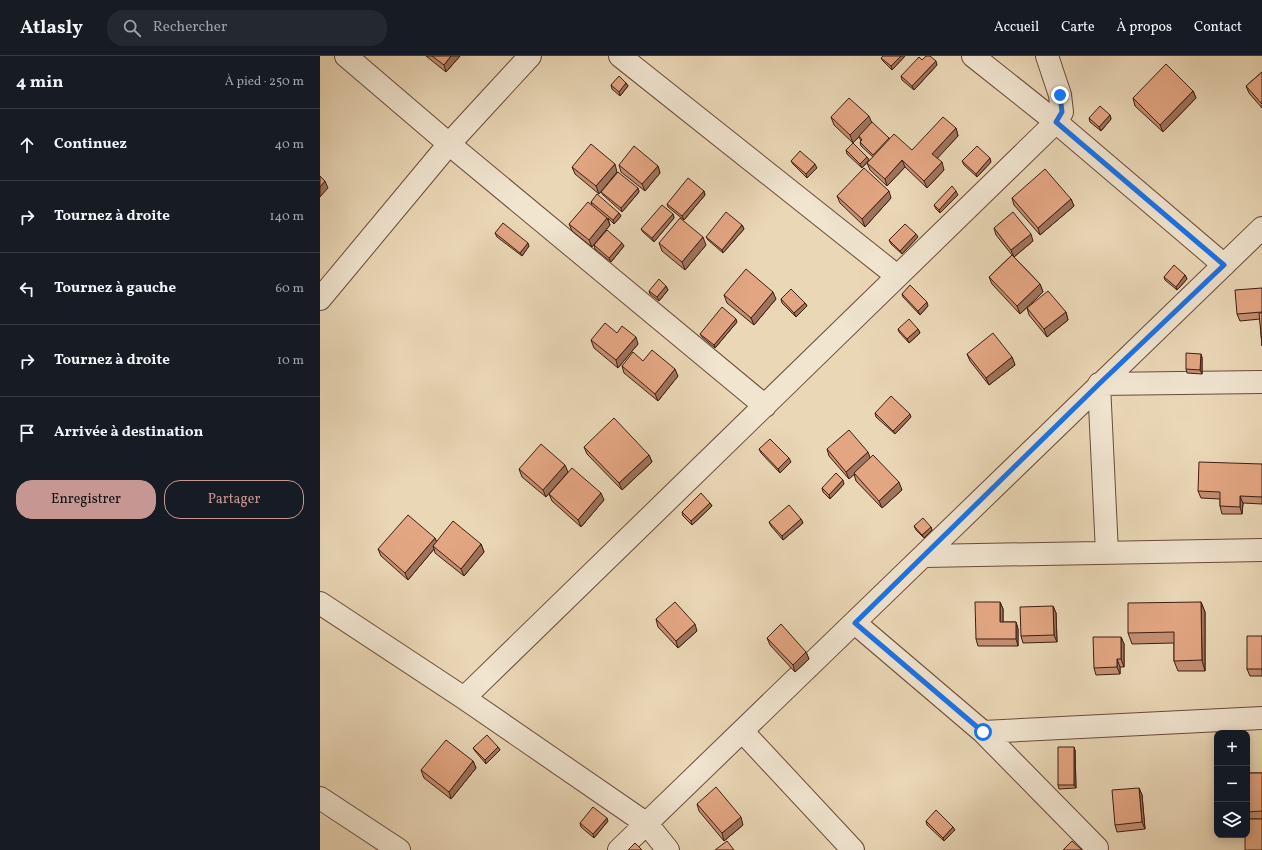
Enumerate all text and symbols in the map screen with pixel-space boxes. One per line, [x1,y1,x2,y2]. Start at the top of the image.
search box [107,10,387,46]
text: Atlasly [20,15,83,41]
icon: search [121,17,143,39]
text: Rechercher [153,17,227,38]
text: Accueil [994,18,1039,37]
text: Carte [1061,18,1095,37]
text: À propos [1117,18,1172,37]
text: Contact [1194,18,1242,37]
text: 4 min [16,71,63,94]
text: À pied · 250 m [225,73,304,91]
route end [1051,86,1069,104]
icon: ahead [16,134,38,156]
text: Continuez [54,134,127,155]
text: 40 m [275,136,304,154]
icon: right [16,206,38,228]
text: Tournez à droite [54,206,170,227]
text: 140 m [270,208,304,226]
icon: left [16,278,38,300]
text: Tournez à gauche [54,278,176,299]
text: 60 m [276,280,304,298]
icon: right [16,350,38,372]
text: Tournez à droite [54,350,170,371]
text: 10 m [277,352,304,370]
icon: arrive [16,422,38,444]
text: Arrivée à destination [54,422,203,443]
button: Enregistrer [16,480,156,519]
button: Partager [164,480,304,519]
route start [974,723,992,741]
map controls [1214,730,1250,838]
button: + [1214,730,1250,766]
button: − [1214,766,1250,802]
button: layers [1214,802,1250,838]

